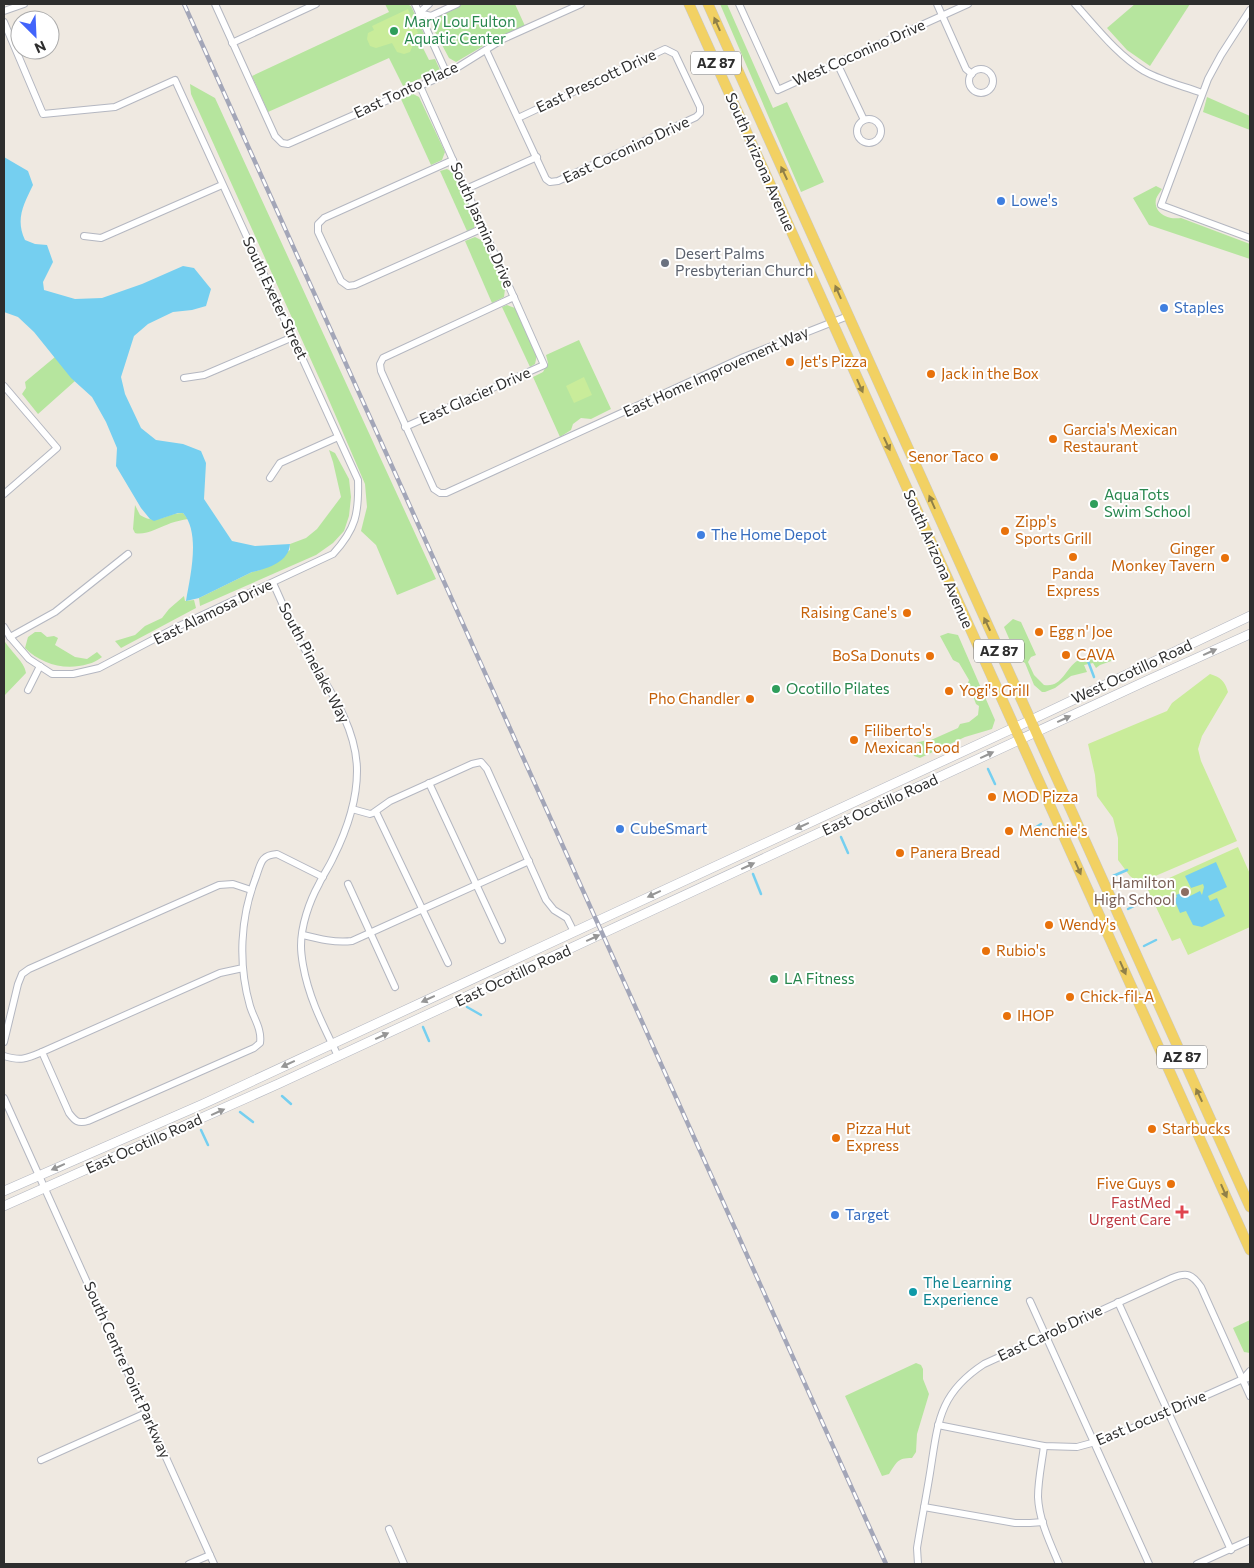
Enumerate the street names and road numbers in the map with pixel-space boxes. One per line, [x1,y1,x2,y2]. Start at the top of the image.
street label: West Coconino Drive [790,15,928,89]
street label: East Prescott Drive [533,44,658,116]
road number: AZ 87 [691,52,741,74]
street label: East Tonto Place [351,57,461,121]
street label: South Arizona Avenue [722,90,800,234]
street label: East Coconino Drive [560,112,692,186]
street label: South Jasmine Drive [447,159,519,290]
street label: South Exeter Street [240,233,312,362]
street label: East Home Improvement Way [620,322,811,420]
street label: East Glacier Drive [416,363,533,428]
street label: South Arizona Avenue [900,487,978,631]
street label: East Alamosa Drive [150,574,275,648]
street label: South Pinelake Way [276,599,354,726]
street label: West Ocotillo Road [1068,635,1195,707]
road number: AZ 87 [974,640,1024,662]
street label: East Ocotillo Road [819,769,940,839]
street label: East Ocotillo Road [452,940,573,1010]
road number: AZ 87 [1157,1046,1207,1068]
street label: East Ocotillo Road [83,1109,205,1177]
street label: South Centre Point Parkway [81,1278,175,1461]
street label: East Carob Drive [994,1300,1105,1364]
street label: East Locust Drive [1093,1386,1208,1448]

